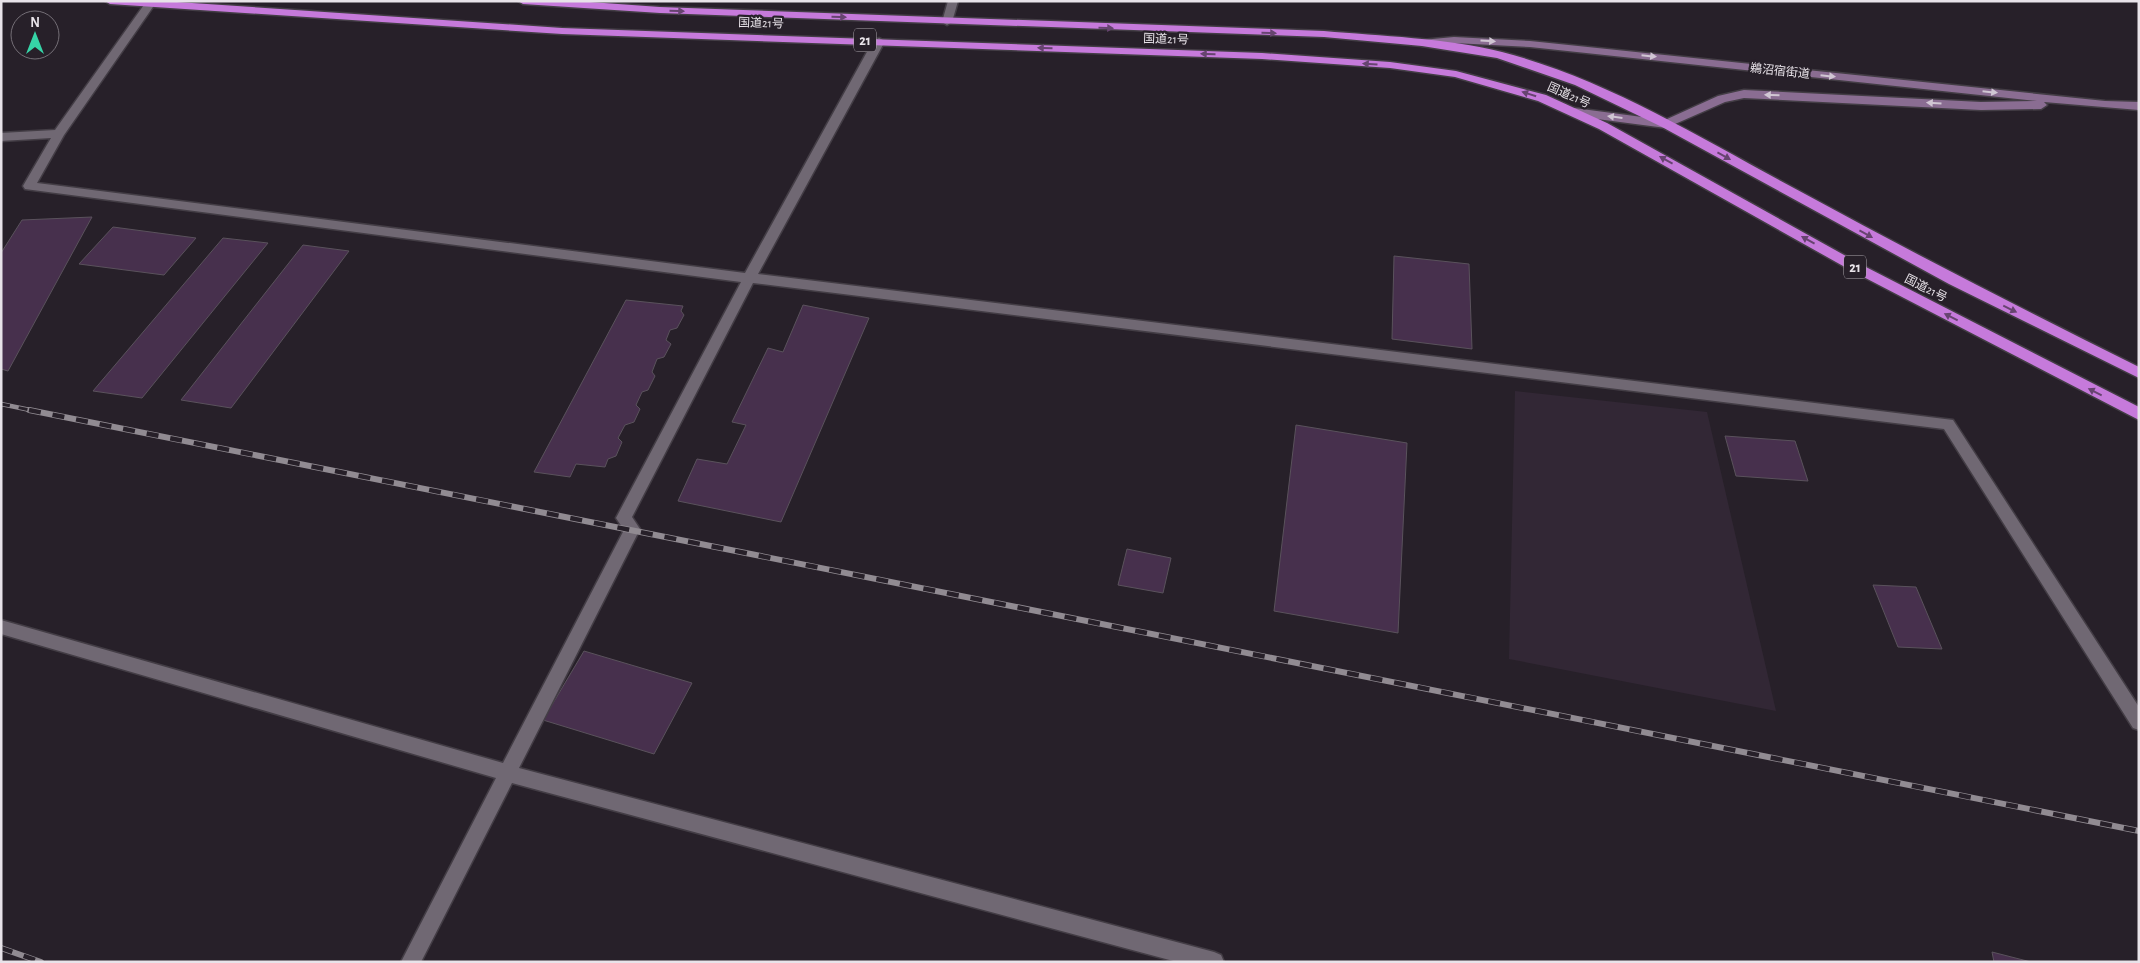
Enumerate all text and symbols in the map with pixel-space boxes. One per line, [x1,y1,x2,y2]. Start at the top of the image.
one-way arrow [669,7,685,15]
north arrow [10,10,60,60]
one-way arrow [831,14,847,22]
street label: 国道21号 [738,15,784,30]
text: N [30,16,40,30]
one-way arrow [1098,24,1114,32]
road number: 21 [854,28,876,52]
one-way arrow [1261,29,1277,37]
street label: 国道21号 [1143,31,1189,46]
one-way arrow [1480,38,1496,46]
one-way arrow [1037,44,1053,52]
one-way arrow [1199,50,1215,58]
one-way arrow [1642,53,1658,61]
one-way arrow [1362,59,1378,67]
street label: 鵜沼宿街道 [1750,61,1811,80]
one-way arrow [1821,72,1837,80]
street label: 国道21号 [1546,79,1593,110]
one-way arrow [1982,88,1998,96]
one-way arrow [1521,90,1536,98]
one-way arrow [1763,90,1779,98]
one-way arrow [1926,99,1942,107]
one-way arrow [1607,113,1623,121]
one-way arrow [1716,152,1731,160]
one-way arrow [1660,156,1673,165]
one-way arrow [1859,230,1874,238]
one-way arrow [1801,236,1815,245]
road number: 21 [1844,256,1866,278]
street label: 国道21号 [1903,271,1949,304]
one-way arrow [2003,305,2017,313]
one-way arrow [1944,313,1958,321]
one-way arrow [2088,388,2103,396]

